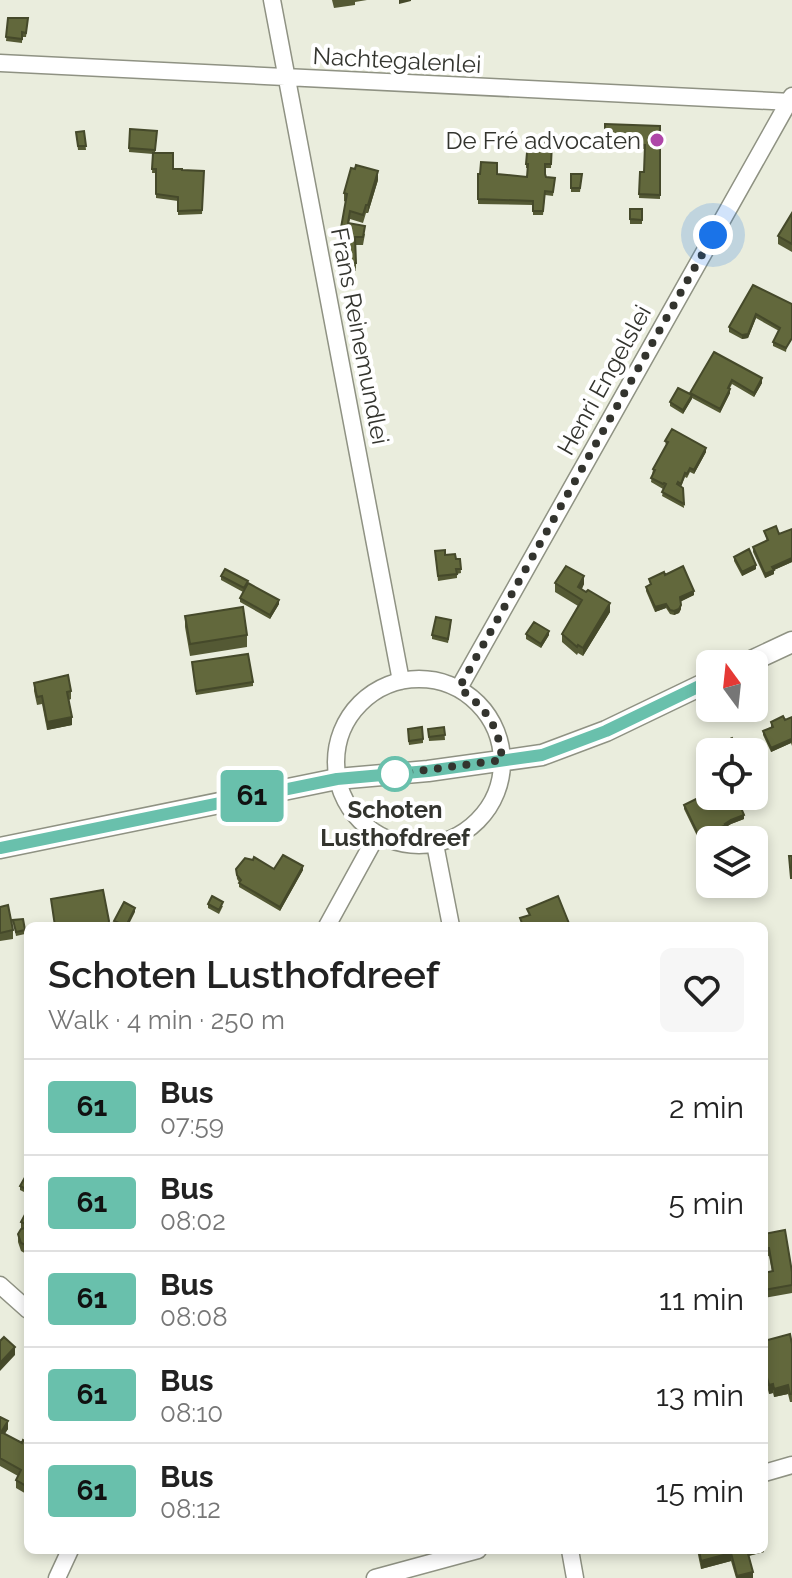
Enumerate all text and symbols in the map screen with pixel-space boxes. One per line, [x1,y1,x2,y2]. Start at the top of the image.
street label: Nachtegalenlei [312,41,482,79]
place label: De Fré advocaten [445,126,641,155]
marker: De Fré advocaten [648,131,666,149]
your location [693,215,733,255]
street label: Frans Reinemundlei [325,225,395,447]
street label: Henri Engelslei [551,300,657,460]
north arrow [696,650,768,722]
map controls [696,650,768,898]
button: locate [696,738,768,810]
marker: Schoten Lusthofdreef [378,757,412,791]
line badge: 61 [216,770,288,822]
text: 61 [237,779,267,812]
place label: Schoten Lusthofdreef [320,795,471,852]
button: layers [696,826,768,898]
button: heart [660,948,744,1032]
text: Schoten Lusthofdreef [48,952,439,997]
text: Walk · 4 min · 250 m [48,1005,285,1035]
text: Bus [160,1075,214,1110]
text: 61 [77,1090,107,1123]
text: 2 min [669,1090,744,1125]
text: 07:59 [160,1110,224,1140]
text: Bus [160,1171,214,1206]
text: 61 [77,1186,107,1219]
text: 5 min [668,1186,744,1221]
text: 08:02 [160,1206,226,1236]
text: Bus [160,1267,214,1302]
text: 61 [77,1282,107,1315]
text: 11 min [659,1282,744,1317]
text: 08:08 [160,1302,228,1332]
text: Bus [160,1363,214,1398]
text: 61 [77,1378,107,1411]
text: 13 min [656,1378,744,1413]
text: 08:10 [160,1398,223,1428]
text: Bus [160,1459,214,1494]
text: 61 [77,1474,107,1507]
text: 15 min [656,1474,744,1509]
text: 08:12 [160,1494,221,1524]

